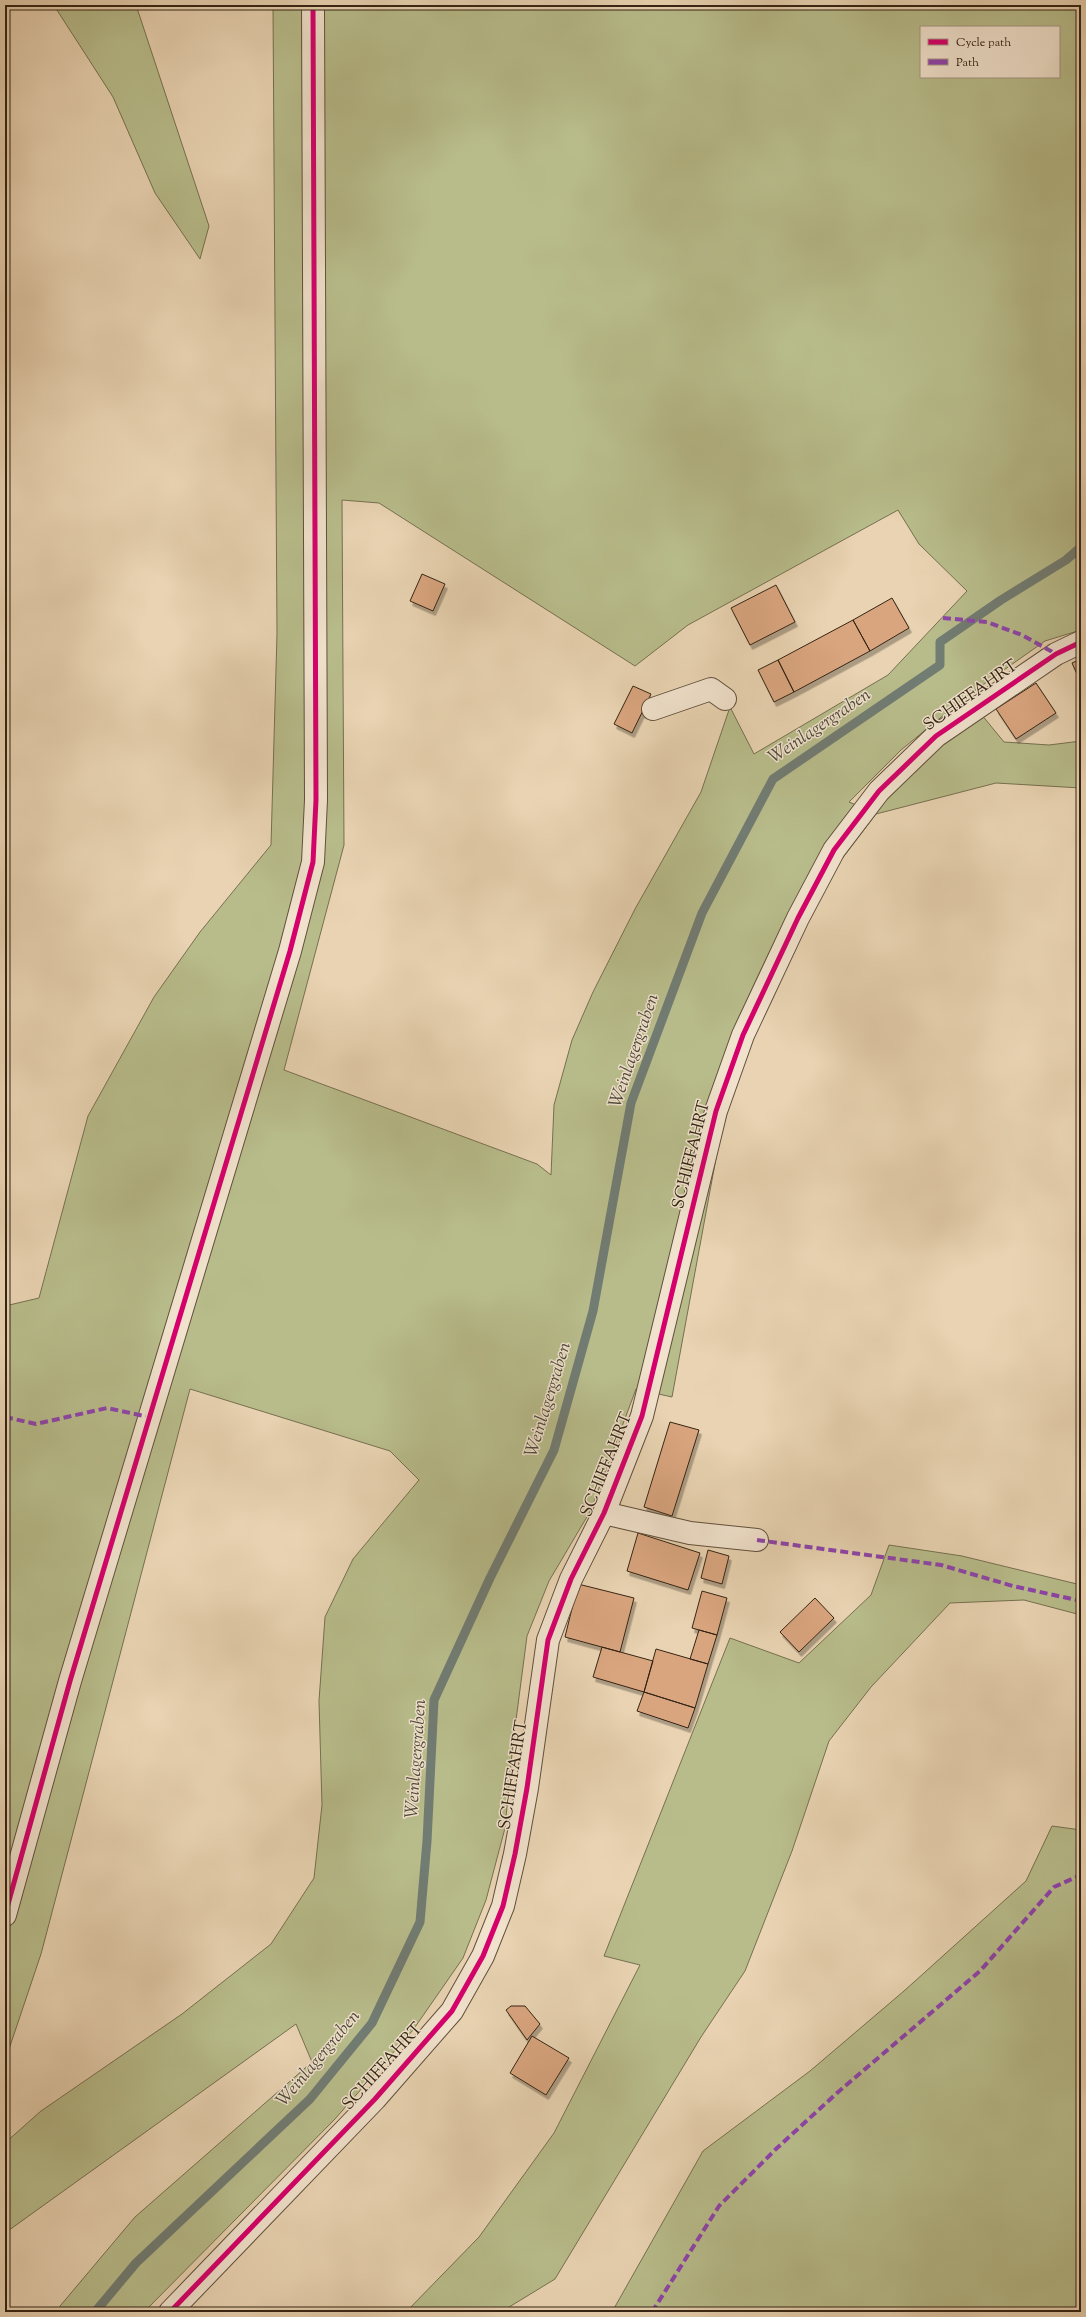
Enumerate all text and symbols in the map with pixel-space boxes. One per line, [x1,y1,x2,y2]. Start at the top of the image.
legend [920,26,1060,78]
text: Cycle path [956,34,1011,52]
text: Path [956,54,979,72]
street label: SCHIFFAHRT [919,654,1023,738]
water label: Weinlagergraben [763,683,877,771]
water label: Weinlagergraben [603,990,667,1112]
street label: SCHIFFAHRT [667,1098,717,1212]
water label: Weinlagergraben [519,1339,579,1461]
street label: SCHIFFAHRT [575,1409,639,1521]
water label: Weinlagergraben [400,1698,434,1819]
street label: SCHIFFAHRT [493,1718,535,1832]
water label: Weinlagergraben [271,2005,368,2113]
street label: SCHIFFAHRT [337,2018,429,2116]

